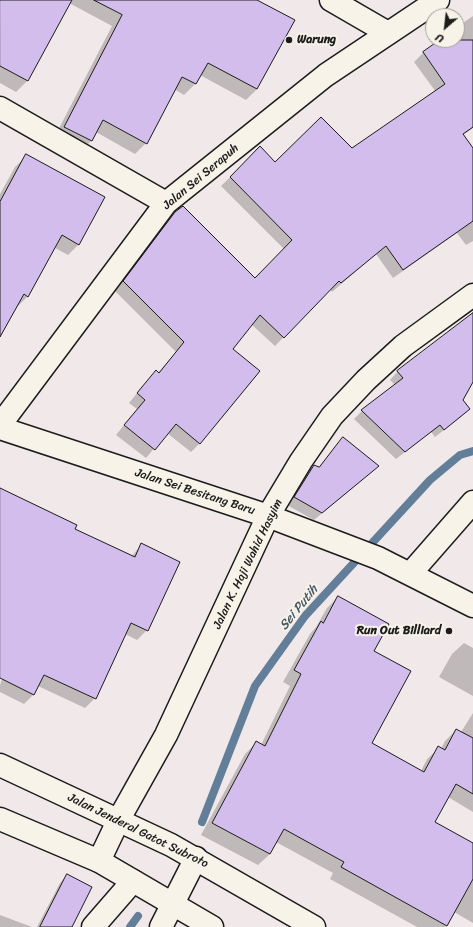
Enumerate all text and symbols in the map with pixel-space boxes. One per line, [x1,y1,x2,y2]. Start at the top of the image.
north arrow [425,8,465,48]
text: U [432,28,447,48]
place label: Warung [297,33,336,47]
marker: Warung [284,35,294,45]
street label: Jalan Sei Serapuh [160,141,242,213]
street label: Jalan Sei Besitang Baru [133,466,257,518]
street label: Jalan K. Haji Wahid Hasyim [210,497,286,631]
water label: Sei Putih [276,583,322,633]
place label: Run Out Billiard [357,624,441,638]
marker: Run Out Billiard [444,626,454,636]
street label: Jalan Jenderal Gatot Subroto [65,791,211,871]

